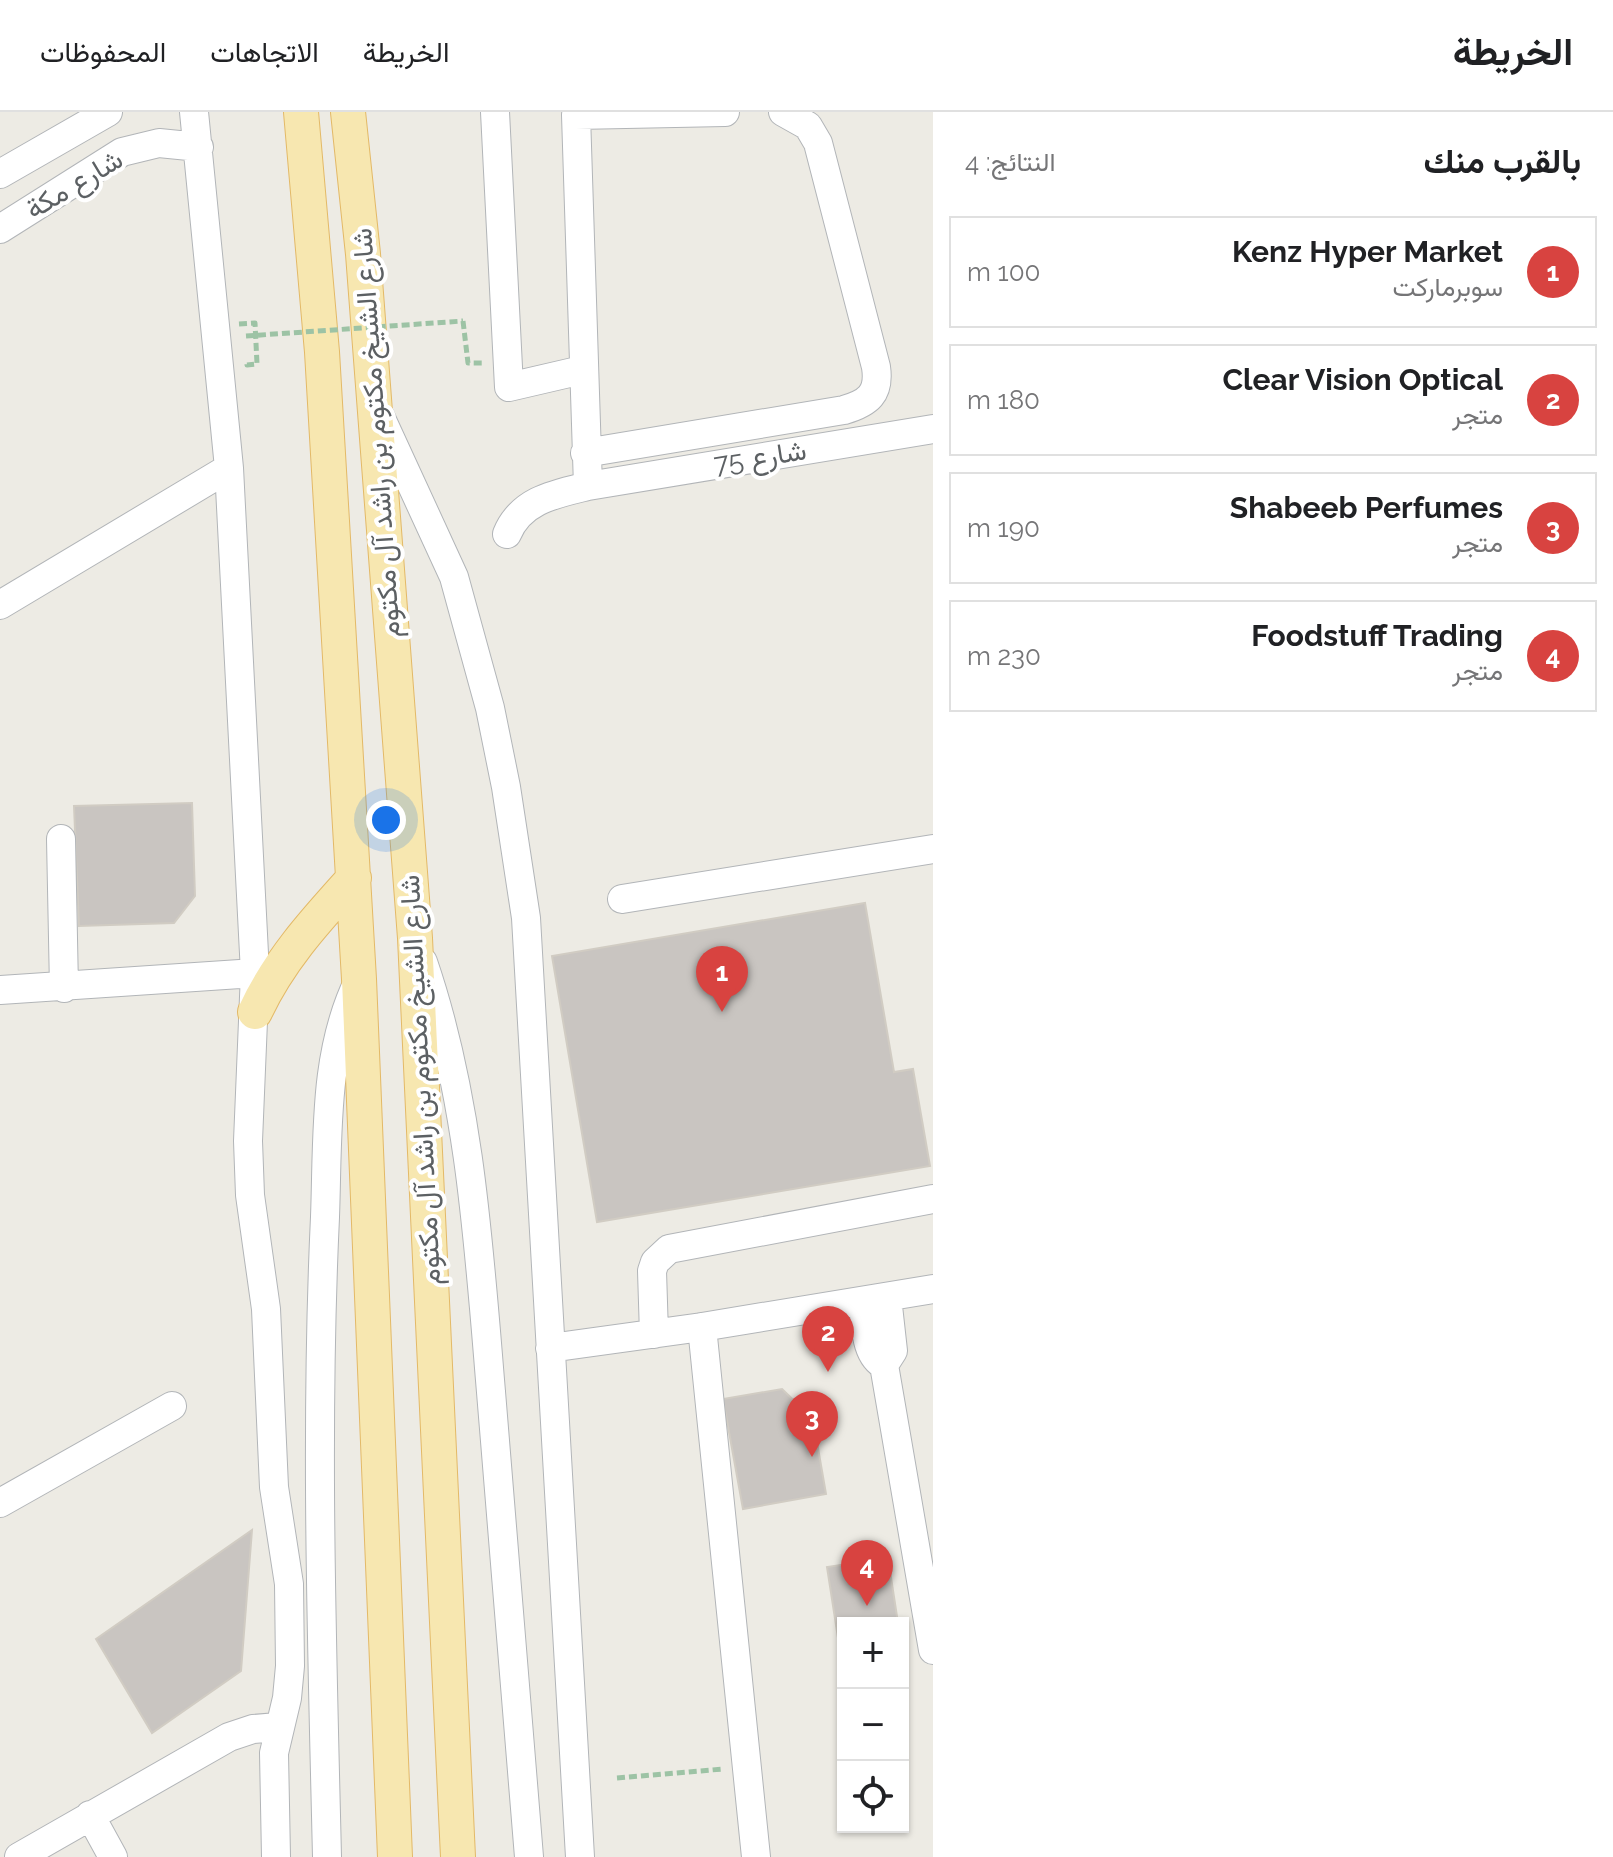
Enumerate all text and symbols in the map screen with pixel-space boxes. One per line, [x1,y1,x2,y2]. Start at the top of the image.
text: الخريطة [1453,29,1573,74]
text: المحفوظات [40,36,166,69]
text: الاتجاهات [210,36,319,69]
text: الخريطة [363,36,449,69]
text: بالقرب منك [1424,141,1581,181]
street label: شارع مكة [20,142,129,227]
text: النتائج: 4 [965,147,1056,177]
street label: شارع الشيخ مكتوم بن راشد آل مكتوم [345,227,410,639]
text: Kenz Hyper Market [1232,234,1503,269]
text: 100 m [967,257,1041,287]
text: 1 [1547,257,1559,287]
text: سوبرماركت [1392,272,1503,302]
text: Clear Vision Optical [1223,362,1503,397]
text: 180 m [967,385,1040,415]
text: 2 [1546,385,1560,415]
text: متجر [1452,400,1503,430]
street label: شارع 75 [711,433,809,483]
text: Shabeeb Perfumes [1230,490,1503,525]
text: 190 m [967,513,1040,543]
text: 3 [1546,513,1560,543]
text: متجر [1452,528,1503,558]
text: Foodstuff Trading [1251,618,1503,653]
text: 230 m [967,641,1041,671]
text: 4 [1546,641,1560,671]
text: متجر [1452,656,1503,686]
your location [366,800,406,840]
street label: شارع الشيخ مكتوم بن راشد آل مكتوم [393,874,450,1286]
pin: 1 [696,946,748,1012]
pin: 2 [802,1306,854,1372]
pin: 3 [786,1391,838,1457]
pin: 4 [841,1540,893,1606]
map controls [837,1617,909,1833]
button: + [837,1617,909,1689]
button: − [837,1689,909,1761]
button: locate [837,1761,909,1833]

